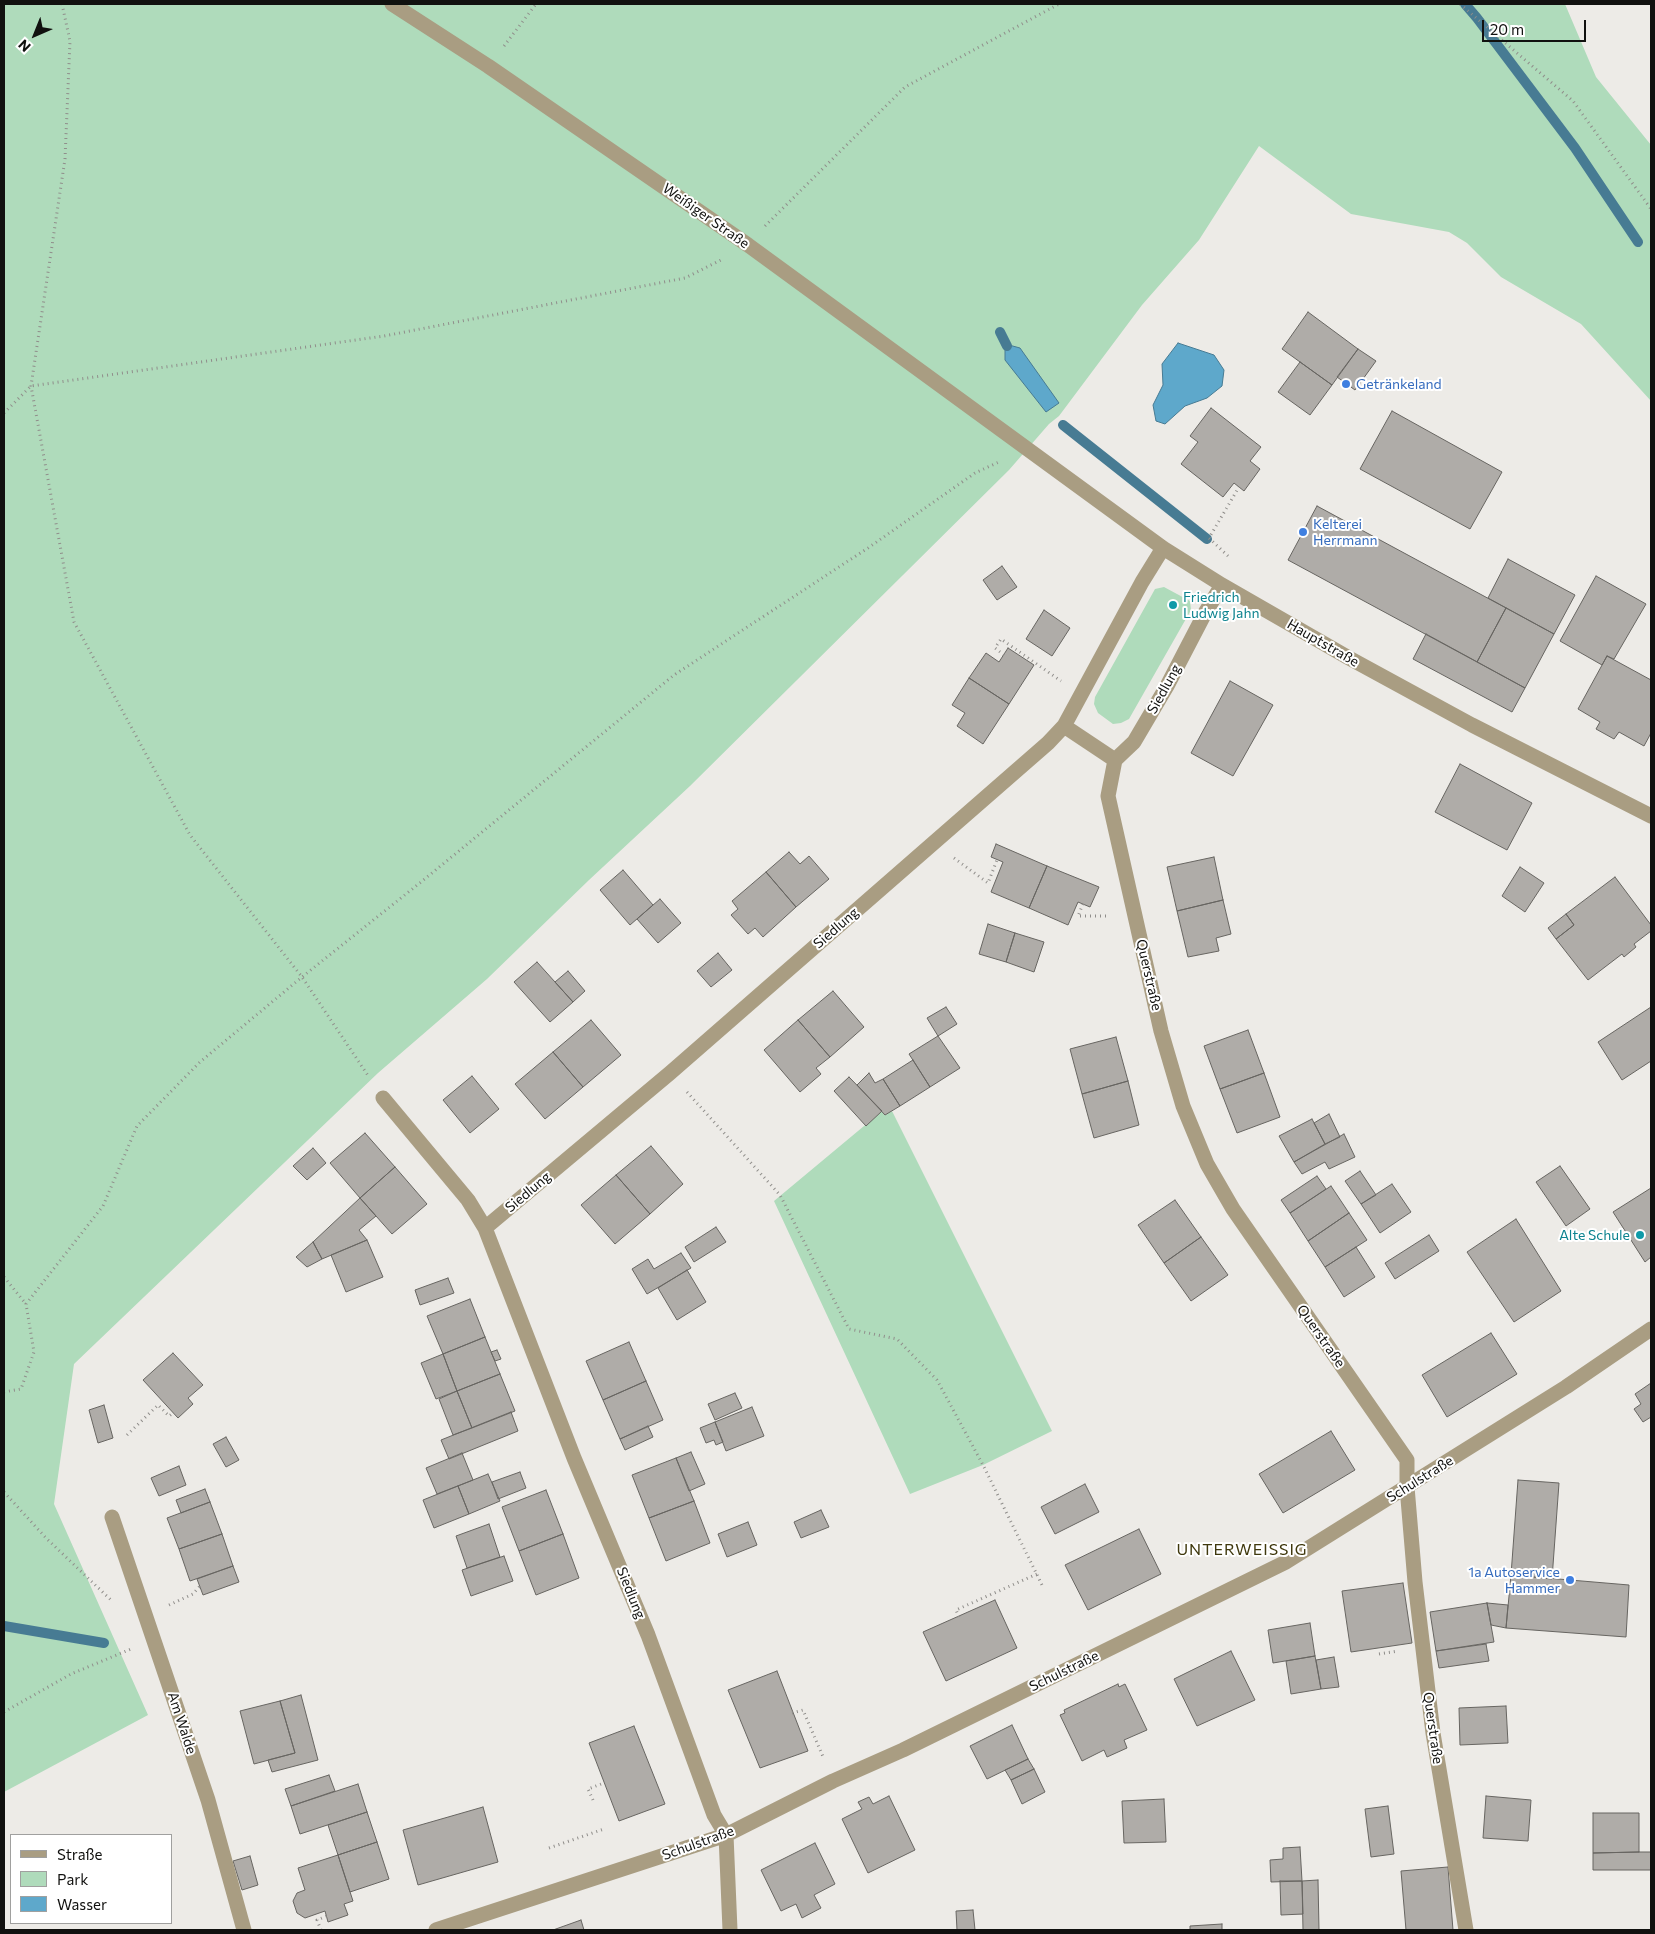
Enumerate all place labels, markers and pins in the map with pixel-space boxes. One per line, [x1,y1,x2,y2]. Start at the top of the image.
place label: Getränkeland [1356,376,1442,392]
marker: Getränkeland [1340,378,1352,390]
place label: Kelterei Herrmann [1313,516,1378,548]
marker: Kelterei Herrmann [1297,526,1309,538]
place label: Friedrich Ludwig Jahn [1183,589,1259,622]
marker: Friedrich Ludwig Jahn [1167,599,1179,611]
place label: Alte Schule [1559,1227,1630,1243]
marker: Alte Schule [1634,1229,1646,1241]
place label: 1a Autoservice Hammer [1468,1564,1560,1596]
marker: 1a Autoservice Hammer [1564,1574,1576,1586]

